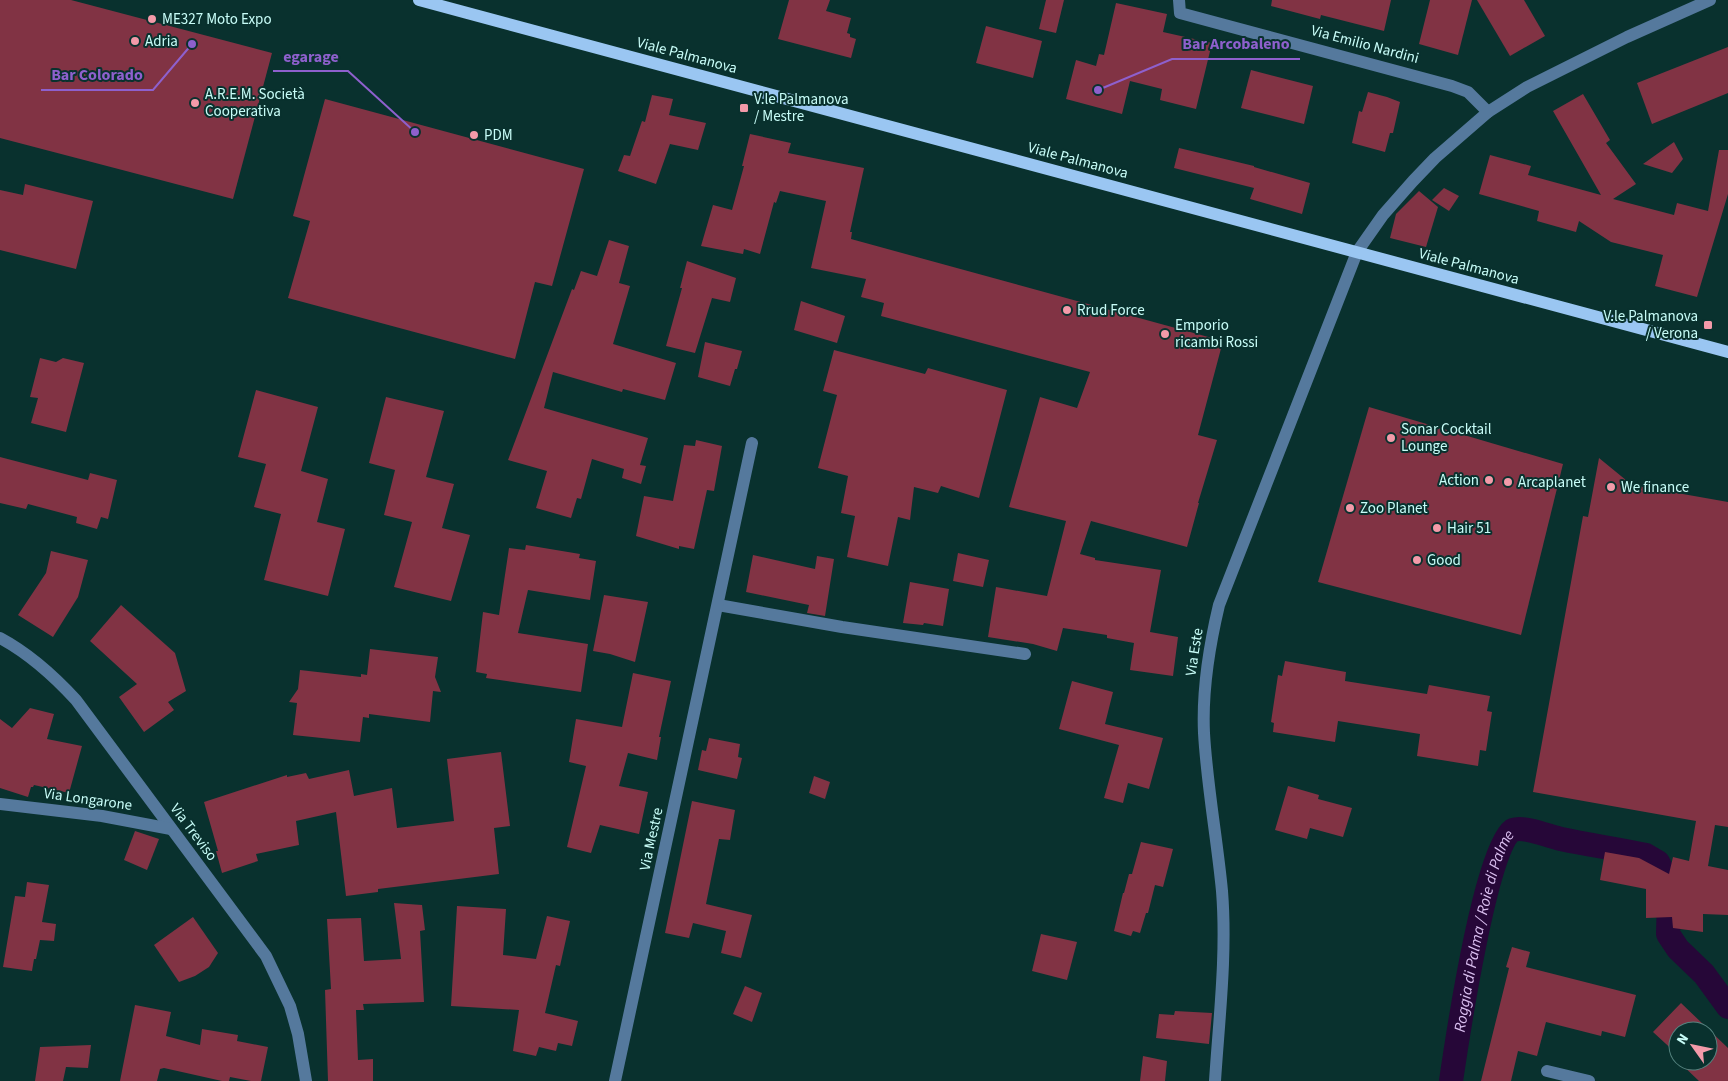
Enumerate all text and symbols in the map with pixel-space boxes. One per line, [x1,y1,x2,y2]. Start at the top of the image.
place label: ME327 Moto Expo [162,9,272,30]
marker: ME327 Moto Expo [146,13,158,25]
street label: Via Emilio Nardini [1309,20,1421,69]
callout: Bar Arcobaleno [1172,28,1300,59]
place label: Adria [145,31,178,52]
street label: Viale Palmanova [634,32,739,79]
text: Bar Arcobaleno [1182,33,1290,55]
marker: Adria [129,35,141,47]
callout: egarage [273,40,348,71]
text: egarage [283,46,339,68]
callout: Bar Colorado [41,59,153,90]
text: Bar Colorado [51,64,143,86]
place label: A.R.E.M. Società Cooperativa [205,84,305,122]
place label: V.le Palmanova / Mestre [754,89,849,127]
marker: A.R.E.M. Società Cooperativa [189,97,201,109]
marker: V.le Palmanova / Mestre [738,102,750,114]
place label: PDM [484,125,513,146]
marker: PDM [468,129,480,141]
street label: Viale Palmanova [1025,137,1130,184]
street label: Viale Palmanova [1416,243,1521,290]
place label: Rrud Force [1077,300,1145,321]
marker: Rrud Force [1061,304,1073,316]
place label: V.le Palmanova / Verona [1603,306,1698,344]
place label: Emporio ricambi Rossi [1175,315,1258,353]
marker: V.le Palmanova / Verona [1702,319,1714,331]
marker: Emporio ricambi Rossi [1159,328,1171,340]
place label: Sonar Cocktail Lounge [1401,419,1492,457]
marker: Sonar Cocktail Lounge [1385,432,1397,444]
place label: Action [1439,470,1479,491]
place label: Arcaplanet [1518,472,1586,493]
marker: Action [1483,474,1495,486]
marker: Arcaplanet [1502,476,1514,488]
place label: We finance [1621,477,1689,498]
marker: We finance [1605,481,1617,493]
place label: Zoo Planet [1360,498,1427,519]
marker: Zoo Planet [1344,502,1356,514]
place label: Hair 51 [1447,518,1491,539]
marker: Hair 51 [1431,522,1443,534]
place label: Good [1427,550,1461,571]
marker: Good [1411,554,1423,566]
street label: Via Este [1180,627,1209,678]
street label: Via Longarone [42,783,134,816]
street label: Via Treviso [165,799,222,865]
street label: Via Mestre [635,806,668,873]
water label: Roggia di Palma / Roie di Palme [1449,825,1520,1034]
north arrow [1668,1021,1718,1071]
text: N [1672,1030,1694,1049]

